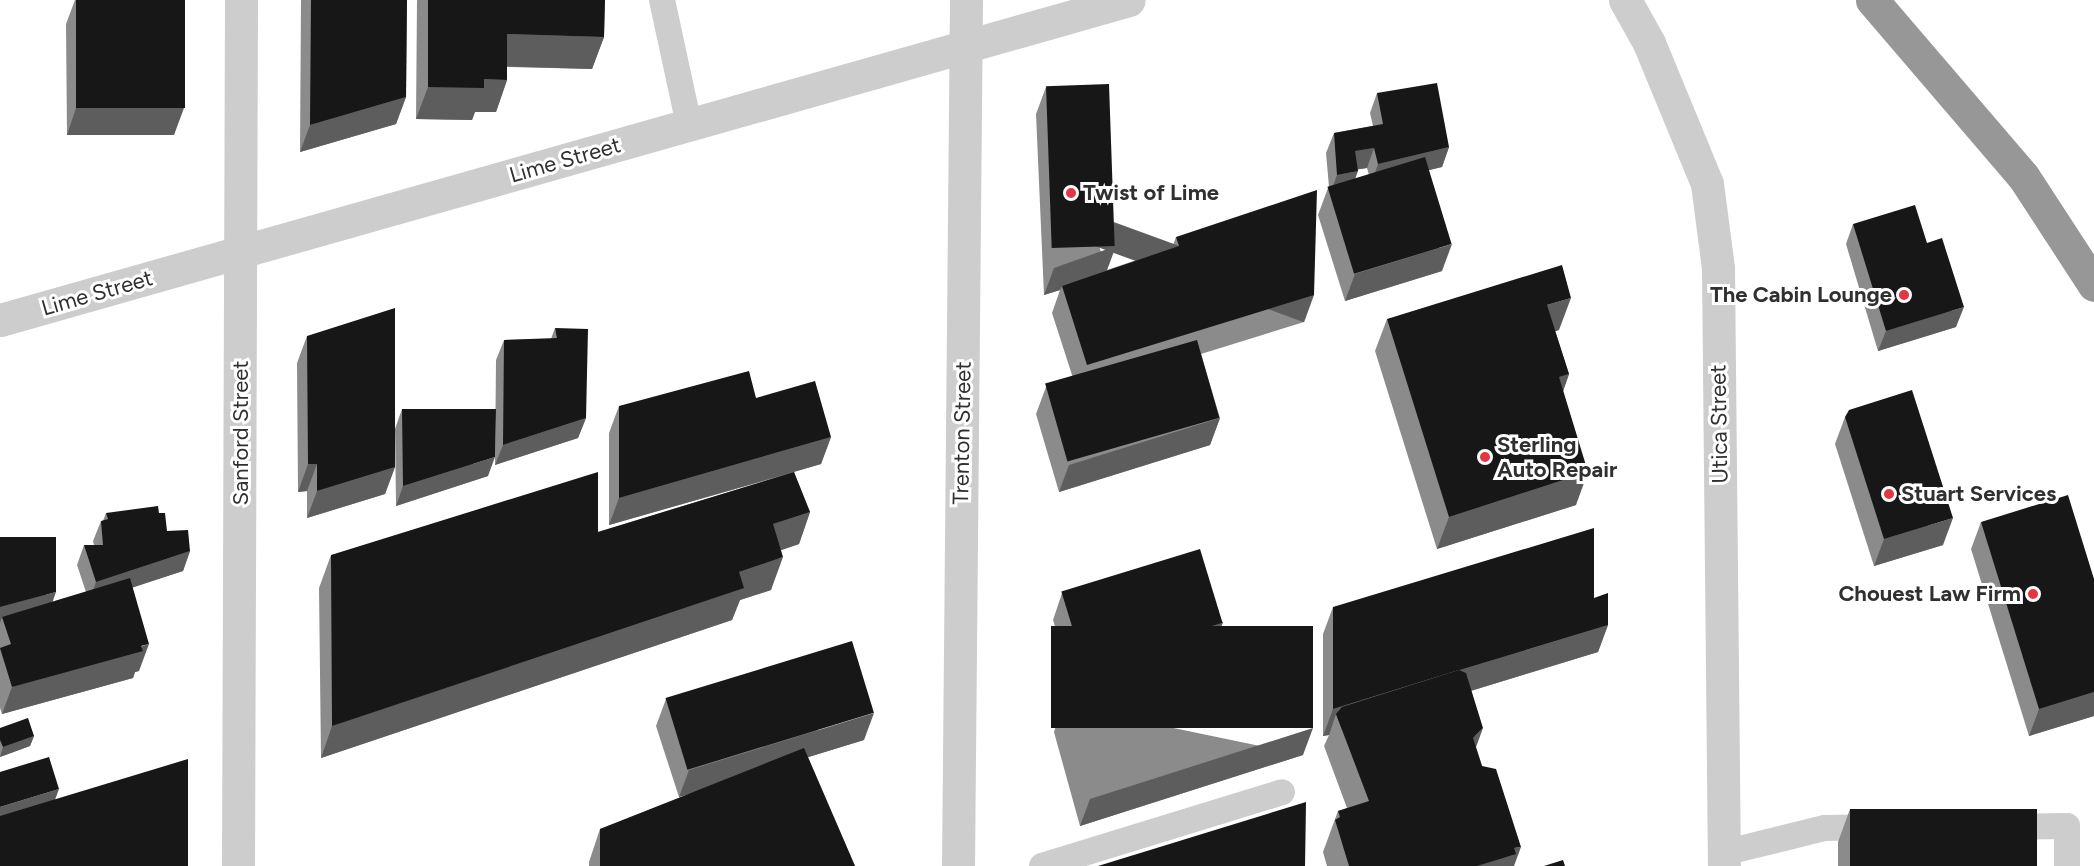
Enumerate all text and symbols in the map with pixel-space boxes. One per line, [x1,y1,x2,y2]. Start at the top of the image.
street label: Lime Street [506,132,624,188]
place label: Twist of Lime [1083,180,1219,206]
marker: Twist of Lime [1064,186,1078,200]
street label: Lime Street [38,265,156,321]
place label: The Cabin Lounge [1710,282,1892,308]
marker: The Cabin Lounge [1897,288,1911,302]
street label: Sanford Street [228,360,254,506]
street label: Trenton Street [948,361,976,505]
street label: Utica Street [1705,364,1733,484]
place label: Sterling Auto Repair [1497,431,1617,482]
marker: Sterling Auto Repair [1478,450,1492,464]
place label: Stuart Services [1901,481,2056,507]
marker: Stuart Services [1882,487,1896,501]
place label: Chouest Law Firm [1838,581,2021,607]
marker: Chouest Law Firm [2026,587,2040,601]

